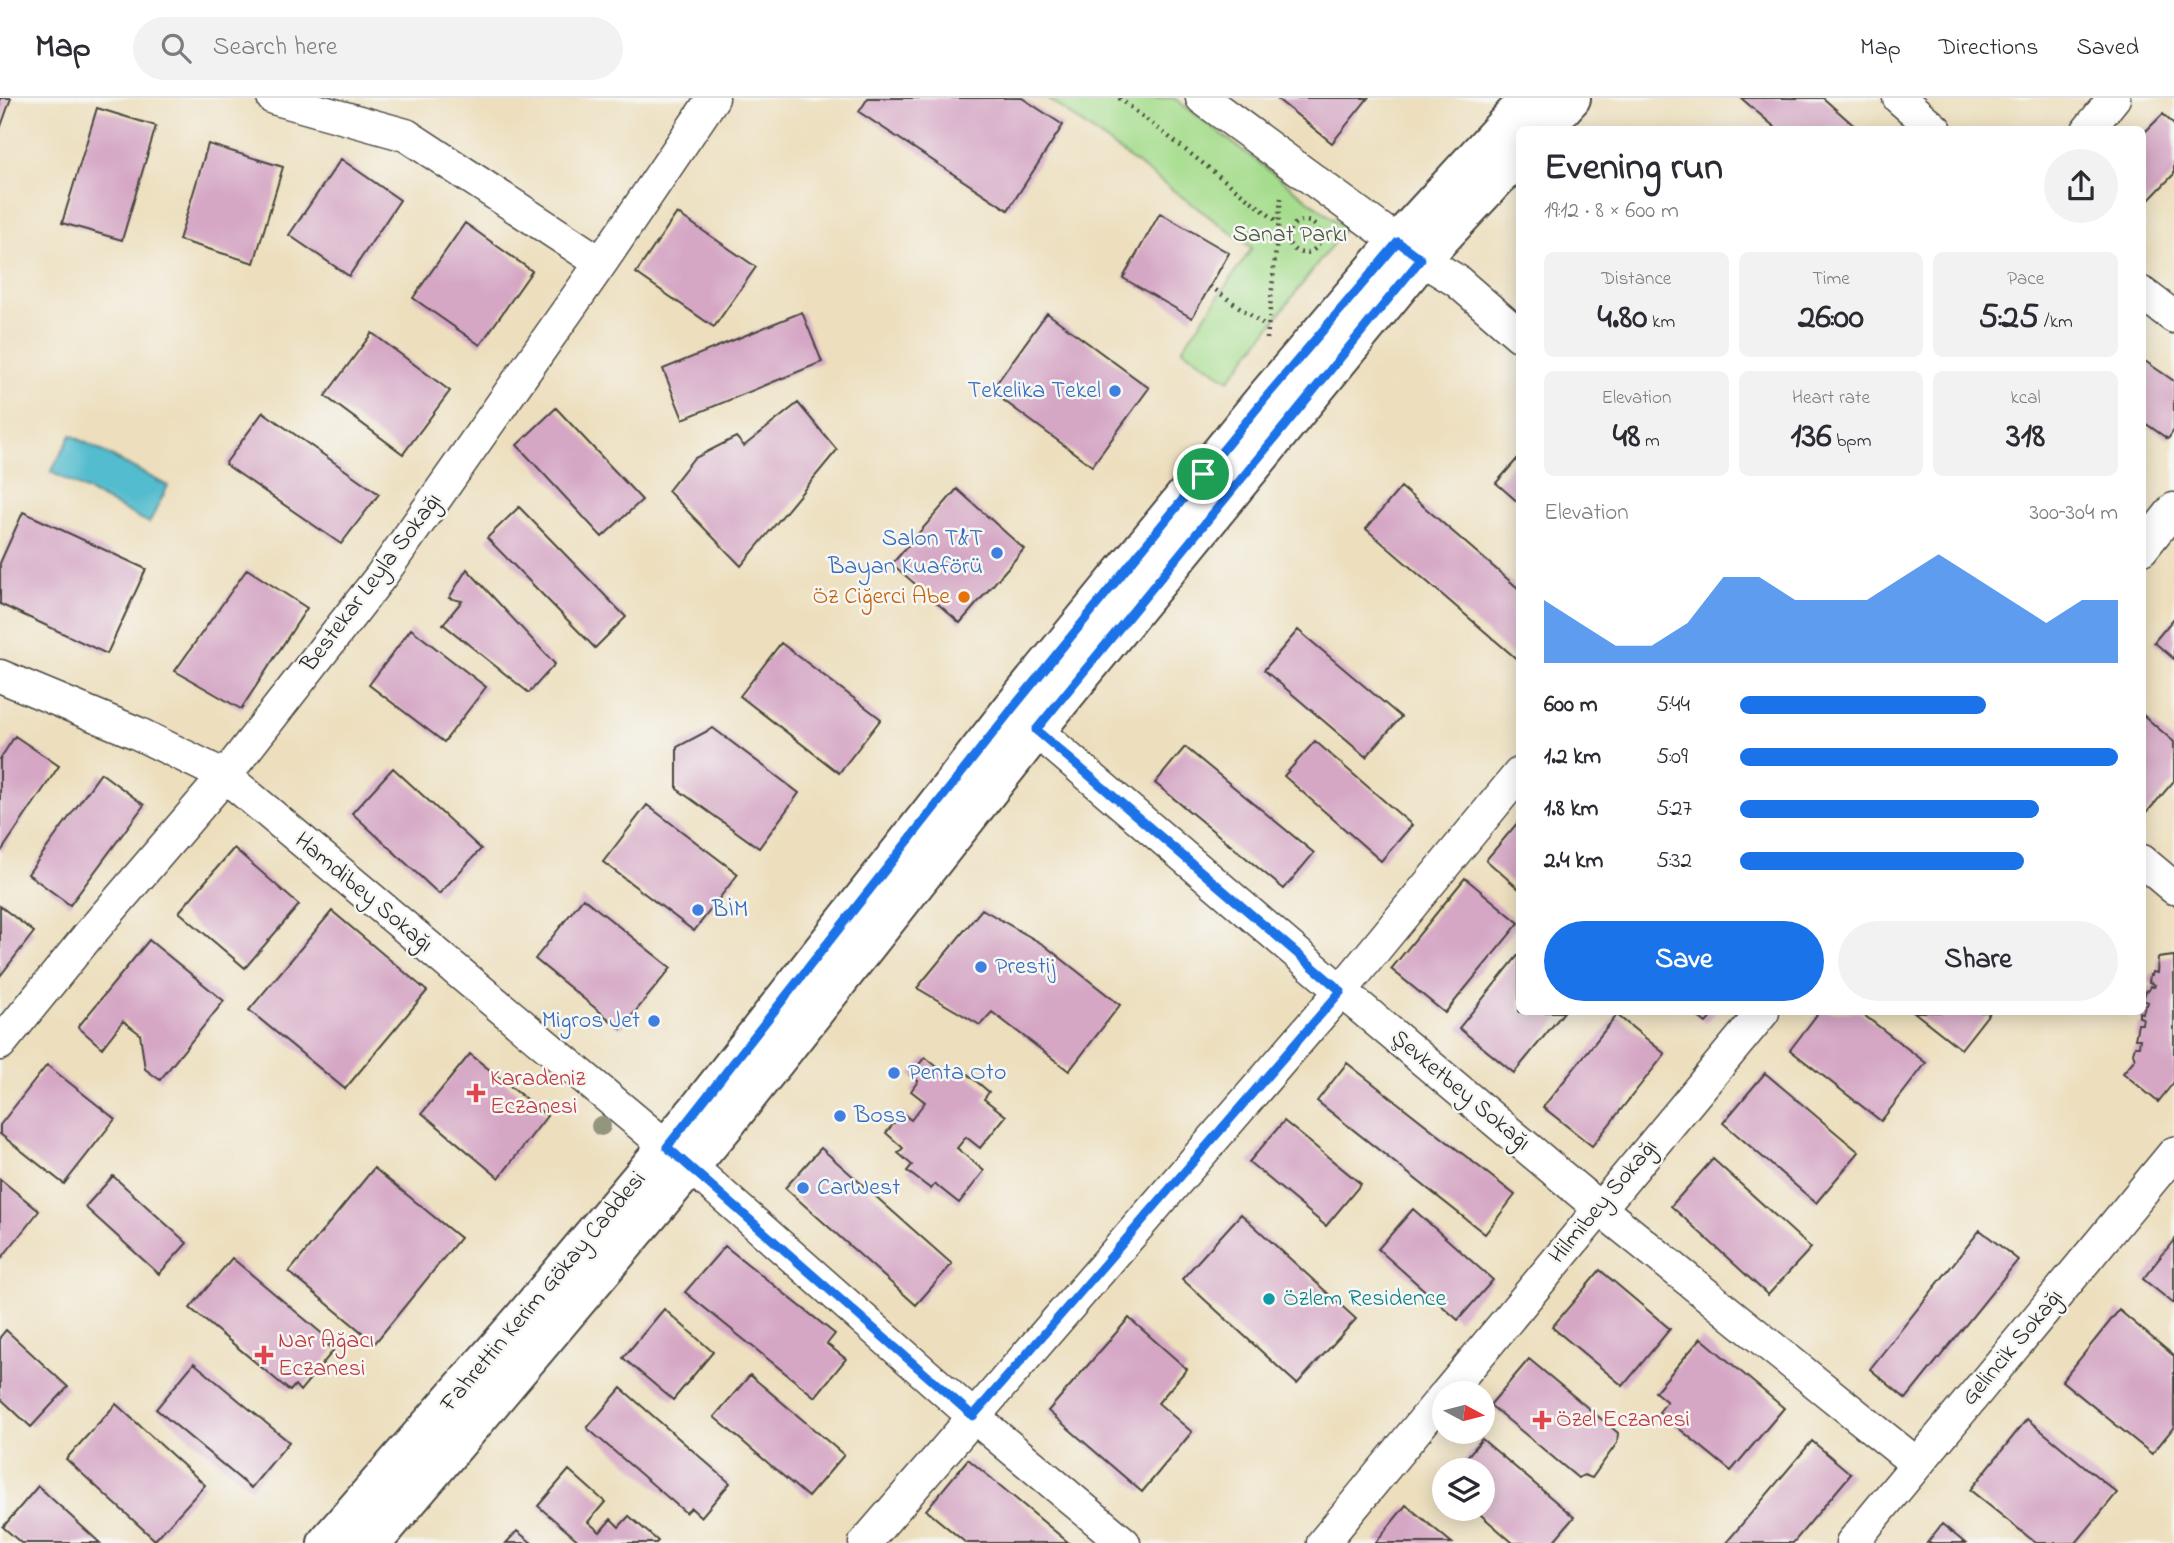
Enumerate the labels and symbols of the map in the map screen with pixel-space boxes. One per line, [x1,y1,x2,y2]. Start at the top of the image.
park label: Sanat Parkı [1233,218,1347,253]
place label: Tekelika Tekel [968,374,1101,409]
marker: Tekelika Tekel [1107,383,1123,399]
pin [1173,444,1233,504]
street label: Bestekar Leyla Sokağı [292,486,452,681]
place label: Salon T&T Bayan Kuaförü [827,522,983,586]
marker: Salon T&T Bayan Kuaförü [989,545,1005,561]
place label: Öz Ciğerci Abe [813,580,950,615]
marker: Öz Ciğerci Abe [956,589,972,605]
street label: Hamdibey Sokağı [285,824,440,962]
place label: BİM [711,893,748,928]
marker: BİM [690,902,706,918]
place label: Prestij [995,950,1056,985]
marker: Prestij [973,959,989,975]
place label: Migros Jet [542,1004,640,1039]
marker: Migros Jet [646,1013,662,1029]
street label: Şevketbey Sokağı [1382,1022,1538,1161]
place label: Penta Oto [908,1056,1006,1091]
place label: Karadeniz Eczanesi [490,1062,586,1125]
marker: Penta Oto [886,1065,902,1081]
marker: Karadeniz Eczanesi [468,1085,484,1101]
place label: Boss [853,1099,907,1134]
marker: Boss [832,1108,848,1124]
street label: Hilmibey Sokağı [1541,1132,1668,1273]
street label: Fahrettin Kerim Gökay Caddesi [432,1164,656,1422]
place label: CarWest [817,1171,900,1206]
marker: CarWest [795,1180,811,1196]
place label: Özlem Residence [1283,1282,1447,1317]
street label: Gelincik Sokağı [1954,1282,2072,1414]
marker: Özlem Residence [1261,1291,1277,1307]
place label: Nar Ağacı Eczanesi [278,1324,374,1387]
marker: Nar Ağacı Eczanesi [256,1347,272,1363]
north arrow [1432,1381,1494,1444]
place label: Özel Eczanesi [1556,1403,1690,1438]
marker: Özel Eczanesi [1534,1412,1550,1428]

